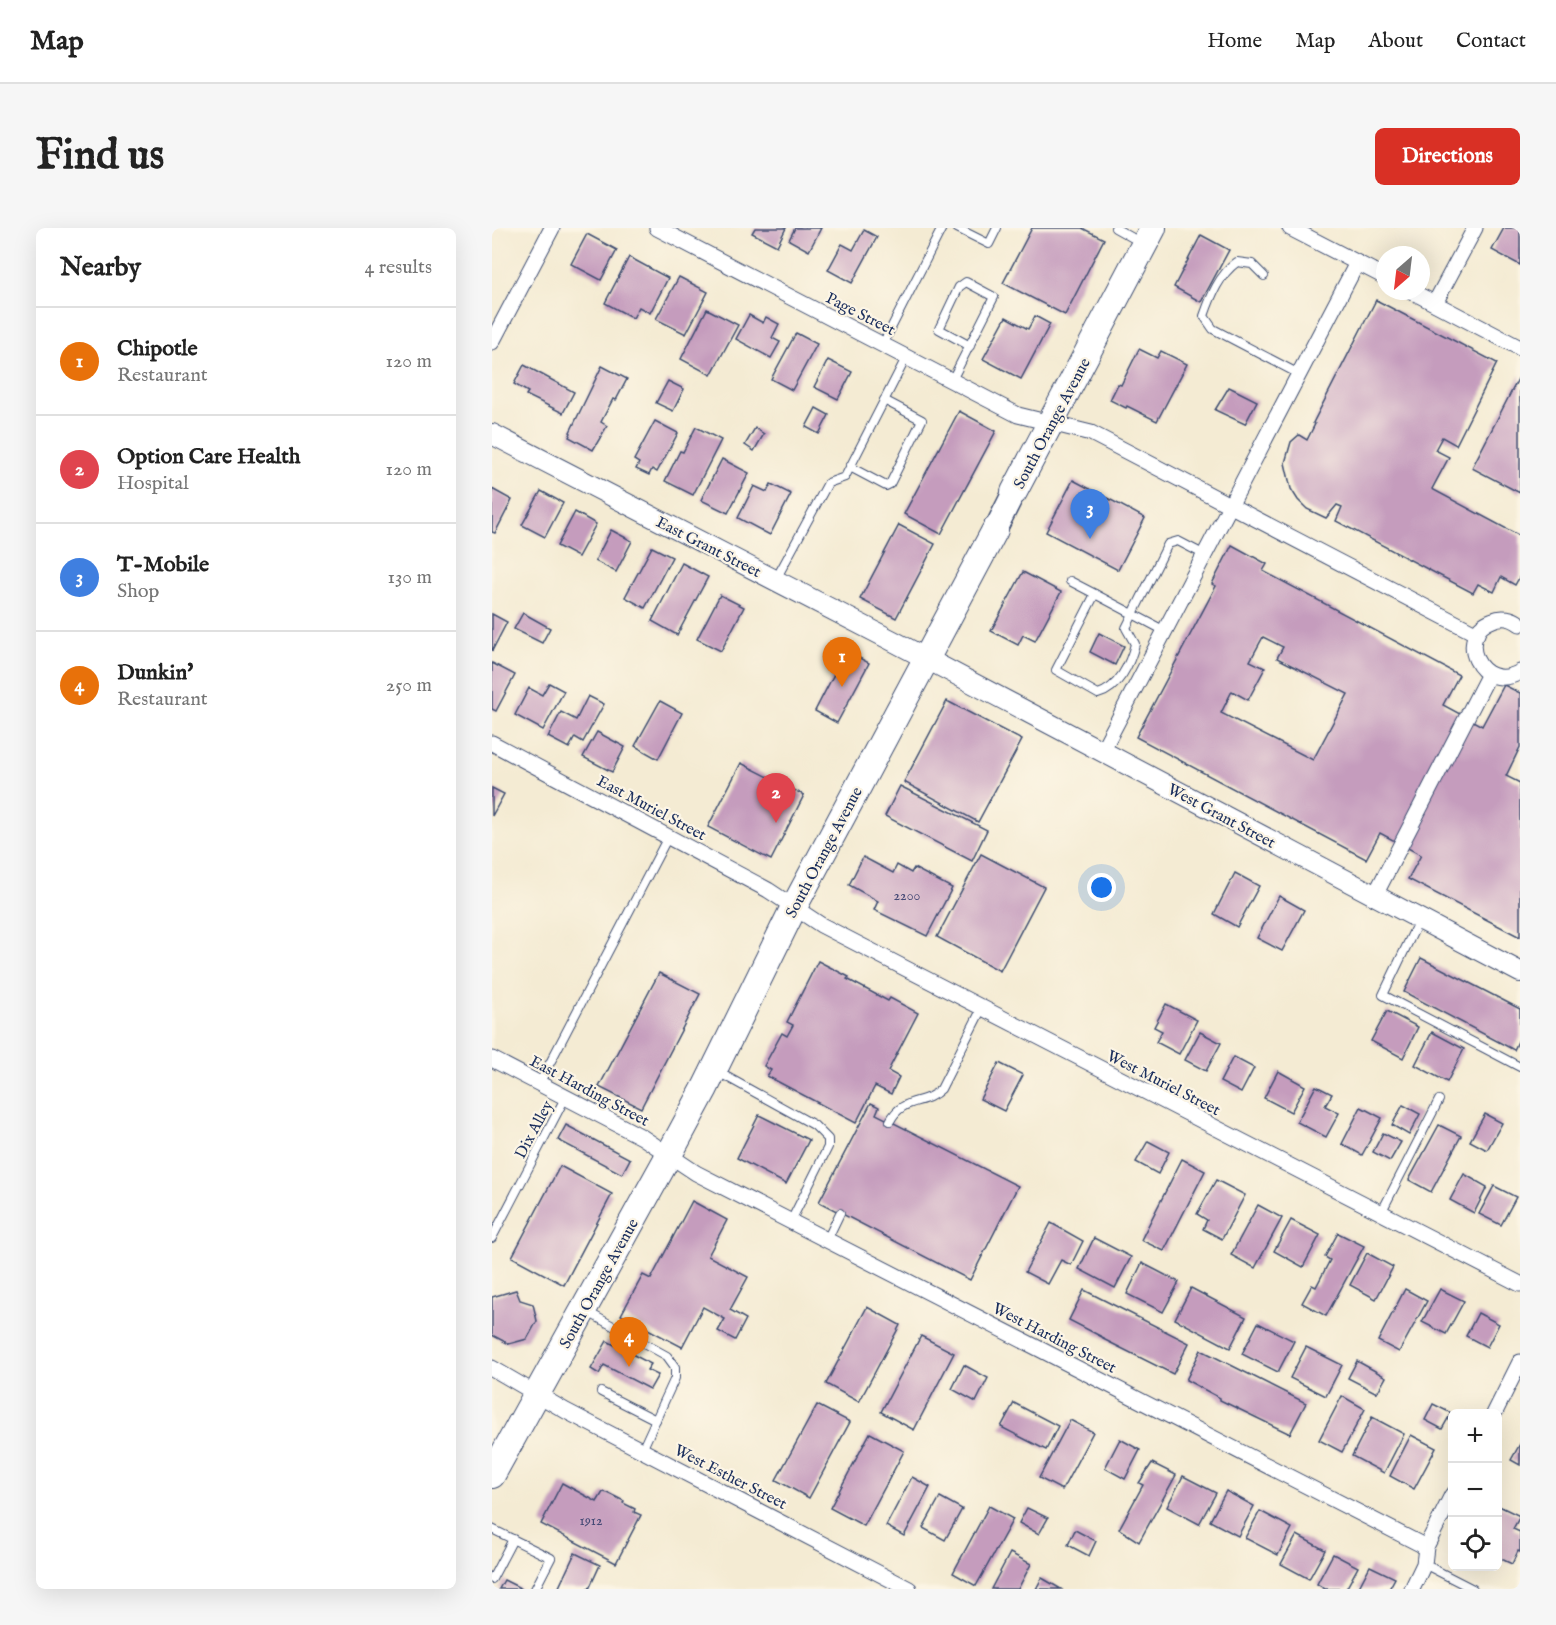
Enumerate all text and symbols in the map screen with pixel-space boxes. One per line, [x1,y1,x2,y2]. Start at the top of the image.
text: Map [30,24,84,59]
text: Home [1207,28,1262,55]
text: Map [1295,28,1335,55]
text: About [1368,28,1423,55]
text: Contact [1456,28,1526,55]
button: Directions [1375,128,1520,185]
text: Find us [36,130,164,183]
north arrow [1376,246,1430,300]
text: Nearby [60,251,141,284]
text: 4 results [365,255,432,280]
street label: Page Street [822,289,899,341]
text: Chipotle [117,335,198,363]
text: 1 [76,349,83,374]
text: 120 m [386,349,432,374]
street label: South Orange Avenue [1010,355,1096,493]
text: Restaurant [117,363,208,388]
text: Option Care Health [117,443,300,471]
text: 2 [75,457,84,482]
text: 120 m [386,457,432,482]
text: Hospital [117,471,189,496]
pin: 3 [1070,490,1110,539]
street label: East Grant Street [652,513,764,583]
text: T-Mobile [117,551,209,579]
text: 3 [76,565,83,590]
text: 130 m [387,565,432,590]
text: Shop [117,579,159,604]
pin: 1 [822,638,862,687]
text: Dunkin' [117,659,193,687]
text: 4 [75,673,84,698]
text: 250 m [386,673,432,698]
text: Restaurant [117,687,208,712]
street label: East Muriel Street [593,772,710,846]
pin: 2 [756,774,796,823]
street label: West Grant Street [1164,780,1279,854]
street label: South Orange Avenue [782,784,868,922]
your location [1087,873,1116,902]
house number: 2200 [894,887,921,905]
street label: West Muriel Street [1103,1047,1224,1121]
street label: East Harding Street [526,1052,653,1132]
street label: Dix Alley [511,1097,558,1163]
street label: South Orange Avenue [556,1215,644,1352]
street label: West Harding Street [989,1299,1120,1379]
pin: 4 [610,1318,648,1367]
map controls [1448,1409,1502,1571]
button: + [1448,1409,1502,1463]
street label: West Esther Street [671,1441,790,1515]
button: − [1448,1463,1502,1517]
house number: 1912 [579,1512,603,1530]
button: locate [1448,1517,1502,1571]

